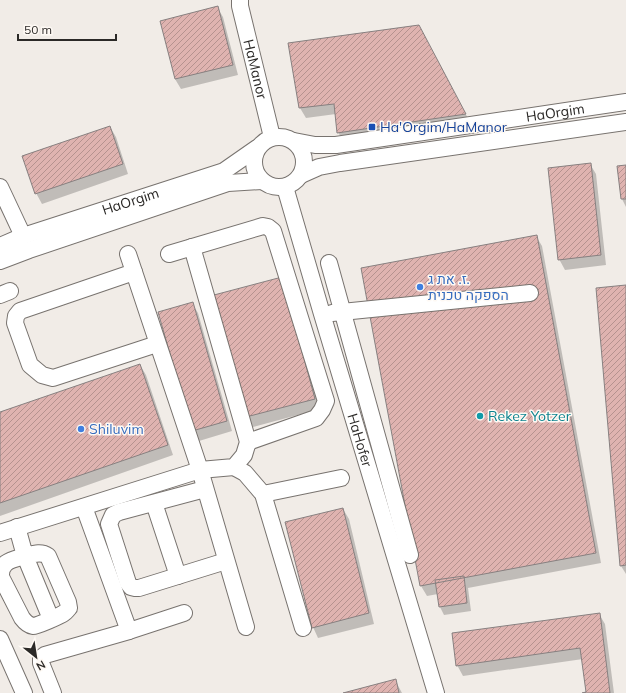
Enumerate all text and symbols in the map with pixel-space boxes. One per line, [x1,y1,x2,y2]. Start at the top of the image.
scale bar [18,16,116,42]
text: 50 m [24,22,52,37]
street label: HaManor [239,37,272,102]
street label: HaOrgim [525,99,586,126]
place label: Ha'Orgim/HaManor [380,118,508,136]
marker: Ha'Orgim/HaManor [367,122,377,132]
street label: HaOrgim [100,184,161,219]
place label: ז. את ג. הספקה טכנית [428,270,509,304]
marker: ז. את ג. הספקה טכנית [415,282,425,292]
place label: Rekez Yotzer [488,407,572,425]
street label: HaHofer [343,411,377,470]
marker: Rekez Yotzer [475,411,485,421]
place label: Shiluvim [89,420,144,438]
marker: Shiluvim [76,424,86,434]
north arrow [16,637,56,677]
text: N [34,658,48,674]

